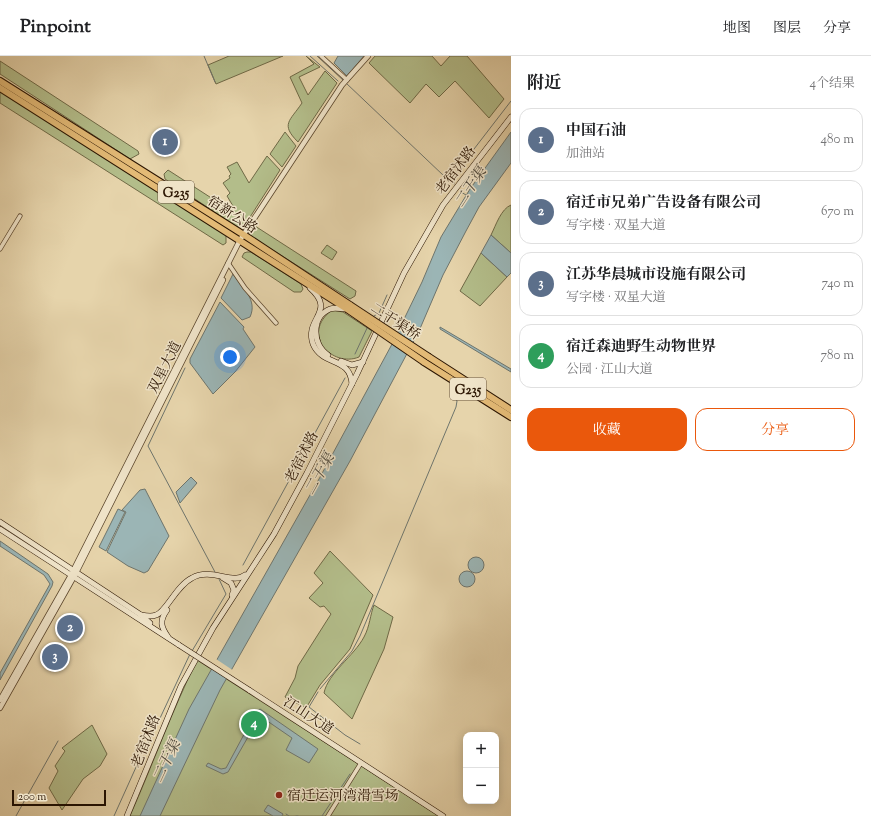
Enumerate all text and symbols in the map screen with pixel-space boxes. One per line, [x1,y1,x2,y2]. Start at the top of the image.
text: Pinpoint [20,14,91,41]
text: 地图 [723,19,751,39]
text: 图层 [773,19,801,39]
text: 分享 [823,19,851,39]
text: 附近 [527,72,561,96]
text: 4个结果 [809,75,855,93]
text: 中国石油 [566,121,626,142]
pin: 1 [152,127,178,157]
text: 1 [539,131,543,149]
text: 480 m [821,131,854,149]
street label: 老宿沭路 [432,143,481,200]
text: 加油站 [566,145,605,163]
water label: 二干渠 [450,162,493,212]
road number: G235 [158,181,194,203]
street label: 宿新公路 [203,192,261,239]
text: 宿迁市兄弟广告设备有限公司 [566,193,761,214]
text: 2 [538,203,544,221]
text: 670 m [821,203,854,221]
text: 写字楼 · 双星大道 [566,217,666,235]
text: 江苏华晨城市设施有限公司 [566,265,746,286]
text: 3 [538,275,544,293]
text: 740 m [822,275,854,293]
text: 写字楼 · 双星大道 [566,289,666,307]
street label: 二干渠桥 [366,299,424,346]
text: 宿迁森迪野生动物世界 [566,337,716,358]
street label: 双星大道 [144,338,187,397]
your location [220,347,240,367]
text: 4 [538,347,544,365]
text: 780 m [821,347,854,365]
text: 公园 · 江山大道 [566,361,653,379]
road number: G235 [450,378,486,400]
button: 收藏 [527,408,687,451]
button: 分享 [695,408,855,451]
street label: 老宿沭路 [281,428,324,487]
water label: 二干渠 [300,448,341,500]
pin: 2 [57,613,83,643]
pin: 3 [42,642,68,672]
street label: 江山大道 [279,693,337,740]
pin: 4 [241,709,267,739]
street label: 老宿沭路 [127,712,166,771]
map controls [463,732,499,804]
button: + [463,732,499,768]
water label: 二干渠 [148,735,187,786]
button: − [463,768,499,804]
place label: 宿迁运河湾滑雪场 [287,787,399,807]
scale bar [12,788,106,807]
text: 200 m [18,789,46,805]
marker: 宿迁运河湾滑雪场 [274,790,284,800]

